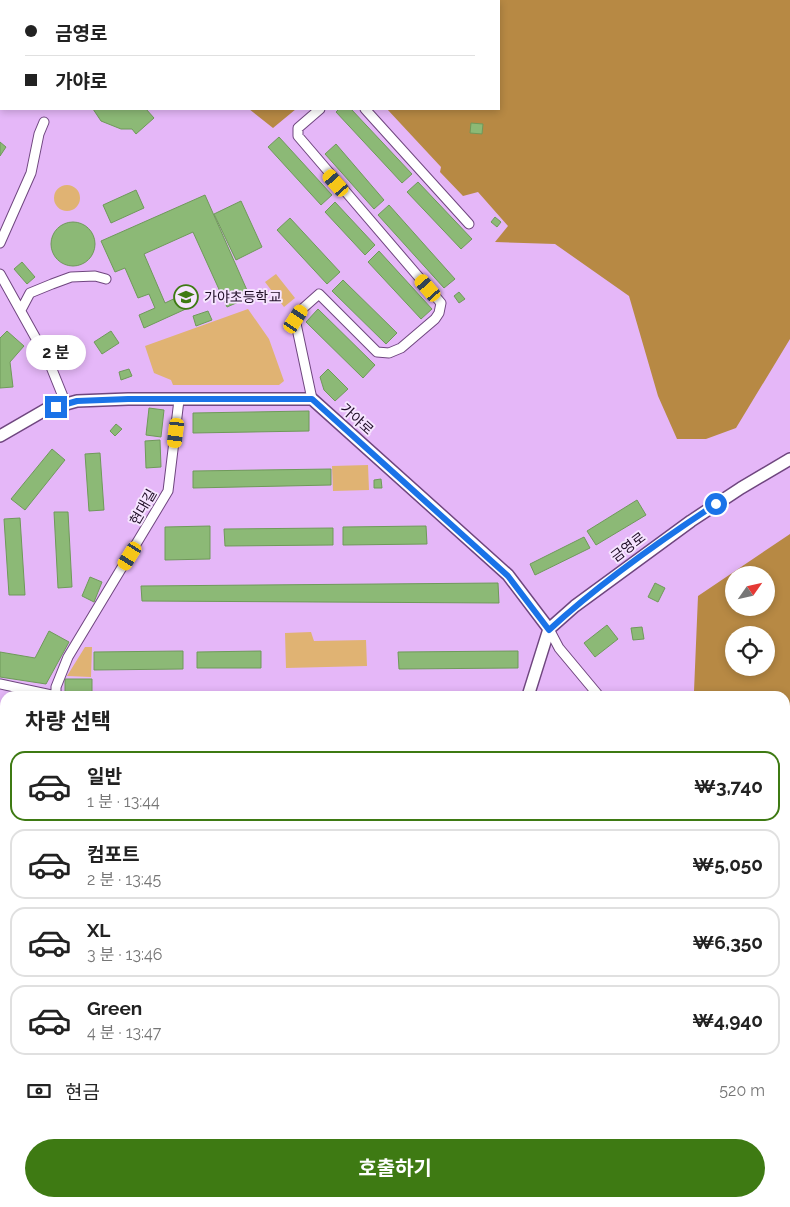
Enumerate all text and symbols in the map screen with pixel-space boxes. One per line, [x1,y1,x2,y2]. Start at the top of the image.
text: 금영로 [55,22,107,44]
text: 가야로 [55,70,107,92]
car [320,167,351,199]
car [412,272,443,304]
school or university icon: 가야초등학교 [173,284,199,310]
place label: 가야초등학교 [204,289,281,305]
car [281,302,310,336]
callout: 2 분 [26,334,86,370]
text: 2 분 [42,343,70,362]
route end [45,396,67,418]
street label: 가야로 [337,400,377,438]
car [166,417,185,449]
street label: 현대길 [126,486,160,528]
route start [705,493,727,515]
street label: 금영로 [608,529,648,565]
car [115,539,144,573]
north arrow [725,566,775,616]
map controls [725,566,775,676]
button: locate [725,626,775,676]
text: 차량 선택 [25,708,111,734]
icon: car [27,764,72,809]
text: 일반 [87,765,122,787]
text: ₩3,740 [694,775,763,797]
text: 1 분 · 13:44 [87,792,160,811]
icon: car [27,842,72,887]
text: 컴포트 [87,843,139,865]
text: ₩5,050 [692,853,763,875]
text: 2 분 · 13:45 [87,870,161,889]
text: XL [87,919,110,941]
icon: car [27,920,72,965]
text: ₩6,350 [692,931,763,953]
text: 3 분 · 13:46 [87,945,162,964]
text: Green [87,997,142,1019]
icon: car [27,998,72,1043]
text: ₩4,940 [692,1009,763,1031]
text: 4 분 · 13:47 [87,1023,161,1042]
icon: cash [25,1077,53,1105]
text: 현금 [65,1081,100,1103]
text: 520 m [719,1081,765,1100]
button: 호출하기 [25,1139,765,1197]

